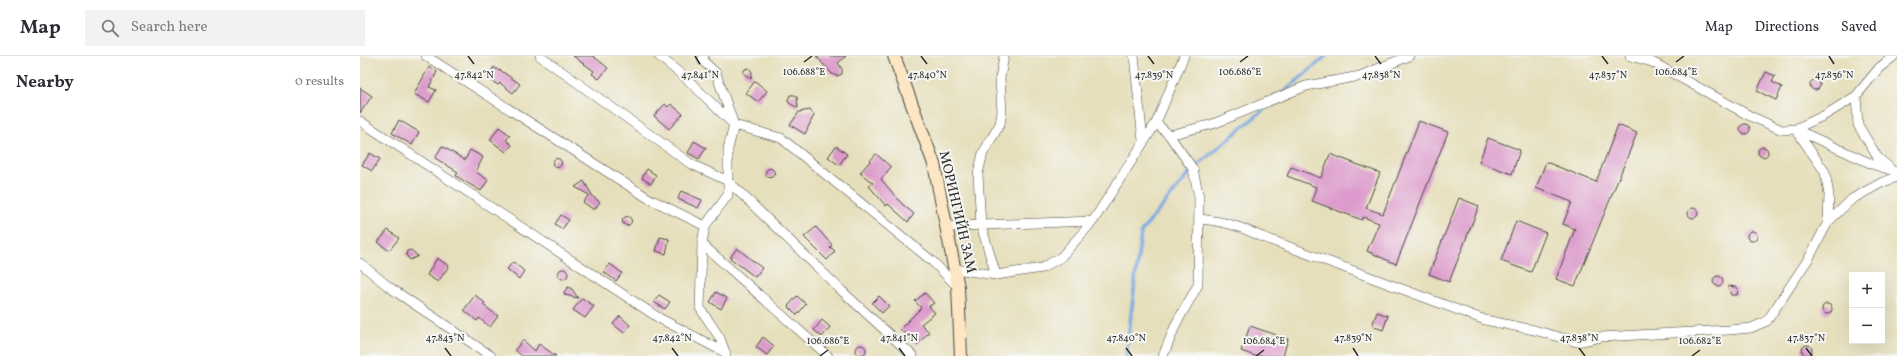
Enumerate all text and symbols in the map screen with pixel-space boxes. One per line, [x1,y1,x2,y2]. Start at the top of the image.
search box [85,10,365,46]
text: Map [20,15,61,41]
icon: search [99,17,121,39]
text: Search here [131,17,208,38]
text: Map [1705,18,1733,37]
text: Directions [1755,18,1819,37]
text: Saved [1841,18,1877,37]
text: 106.688°E [783,65,825,79]
text: 106.686°E [1219,65,1261,79]
text: 106.684°E [1655,65,1697,79]
text: 47.842°N [454,68,494,82]
text: 47.841°N [681,68,720,82]
text: 47.840°N [907,68,947,82]
text: 47.839°N [1135,68,1174,82]
text: 47.838°N [1362,68,1401,82]
text: 47.837°N [1589,68,1628,82]
text: 47.836°N [1815,68,1854,82]
text: Nearby [16,71,74,94]
text: 0 results [295,73,344,91]
street label: МОРИНГИЙН ЗАМ [934,149,981,275]
map controls [1849,272,1885,344]
button: + [1849,272,1885,308]
button: − [1849,308,1885,344]
text: 47.843°N [426,331,465,345]
text: 47.842°N [652,331,692,345]
text: 47.841°N [880,331,919,345]
text: 47.840°N [1106,331,1146,345]
text: 47.839°N [1334,331,1373,345]
text: 47.838°N [1560,331,1599,345]
text: 47.837°N [1787,331,1826,345]
text: 106.686°E [807,334,849,348]
text: 106.684°E [1243,334,1285,348]
text: 106.682°E [1679,334,1721,348]

